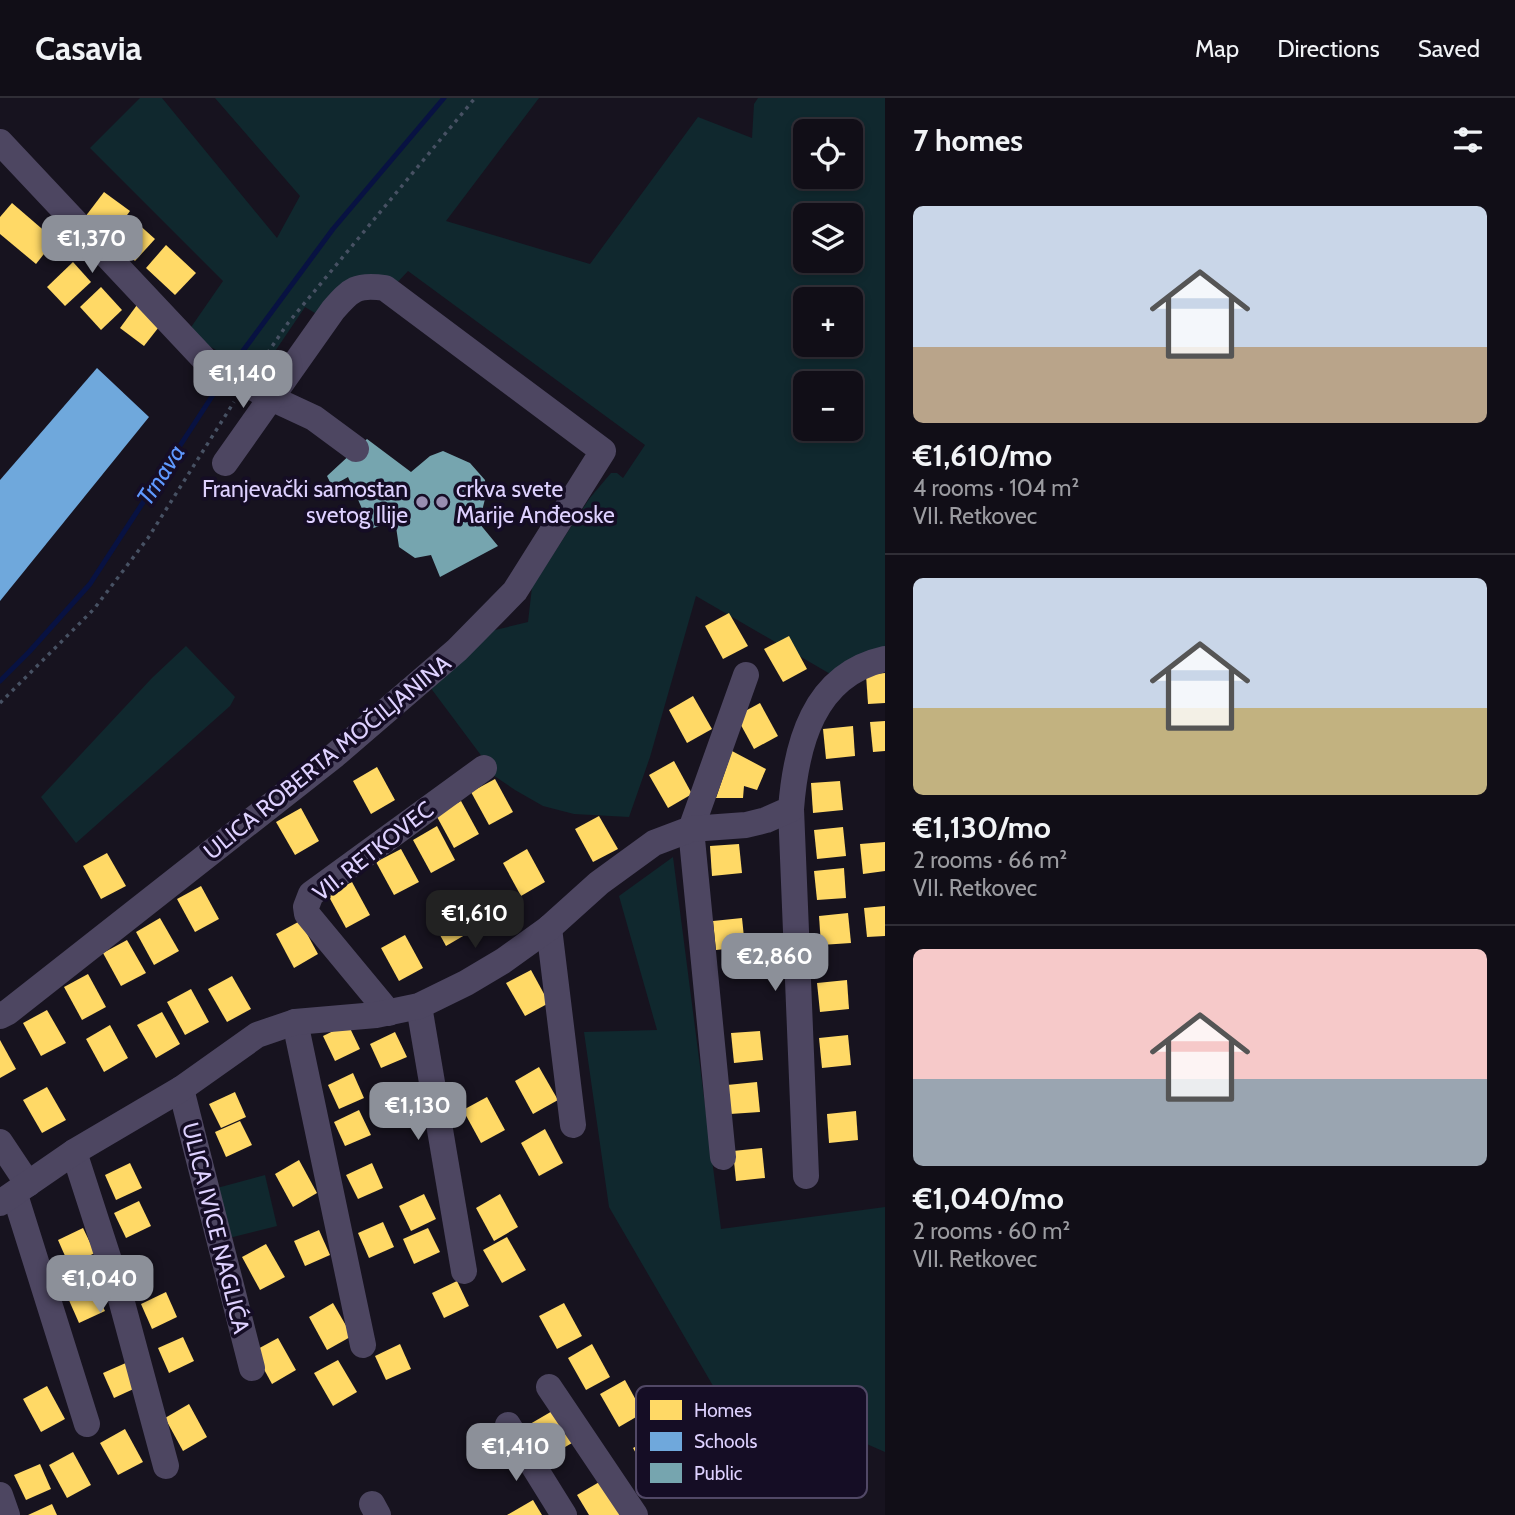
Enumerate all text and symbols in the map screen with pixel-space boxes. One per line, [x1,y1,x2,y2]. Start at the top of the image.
text: Casavia [35,28,142,68]
text: Map [1195,34,1239,63]
text: Directions [1277,34,1380,63]
text: Saved [1418,34,1480,63]
map controls [793,119,863,441]
button: locate [793,119,863,189]
icon: filters [1449,121,1487,159]
text: 7 homes [913,122,1023,159]
button: layers [793,203,863,273]
pin: €1,370 [35,216,149,275]
text: €1,370 [58,224,126,252]
icon: home [1137,251,1263,377]
button: + [793,287,863,357]
pin: €1,140 [186,350,300,410]
text: €1,140 [209,359,277,387]
button: − [793,371,863,441]
text: €1,610/mo [913,437,1052,474]
water label: Trnava [130,439,191,511]
text: 4 rooms · 104 m² [913,474,1079,502]
place label: Franjevački samostan svetog Ilije [202,475,408,529]
place label: crkva svete Marije Anđeoske [456,475,615,529]
marker: Franjevački samostan svetog Ilije [414,494,430,510]
marker: crkva svete Marije Anđeoske [434,494,450,510]
text: VII. Retkovec [913,502,1037,530]
icon: home [1137,623,1263,749]
street label: ULICA ROBERTA MOČILJANINA [197,648,456,865]
street label: VII. RETKOVEC [307,795,439,907]
text: €1,130/mo [913,809,1051,846]
text: 2 rooms · 66 m² [913,846,1067,874]
text: VII. Retkovec [913,874,1037,902]
pin: €1,610 [418,890,532,950]
text: €1,610 [442,899,508,927]
pin: €2,860 [718,934,832,993]
text: €2,860 [737,942,813,970]
icon: home [1137,994,1263,1120]
pin: €1,130 [361,1082,475,1142]
text: €1,130 [385,1091,451,1119]
street label: ULICA IVICE NAGLIĆA [176,1119,256,1337]
text: €1,040/mo [913,1180,1064,1217]
text: 2 rooms · 60 m² [913,1217,1070,1245]
text: VII. Retkovec [913,1245,1037,1273]
pin: €1,040 [43,1256,157,1315]
text: €1,040 [62,1264,138,1292]
legend [636,1386,867,1498]
text: Homes [694,1399,752,1422]
pin: €1,410 [459,1424,573,1483]
text: Schools [694,1430,757,1453]
text: €1,410 [482,1432,550,1460]
text: Public [694,1462,743,1485]

